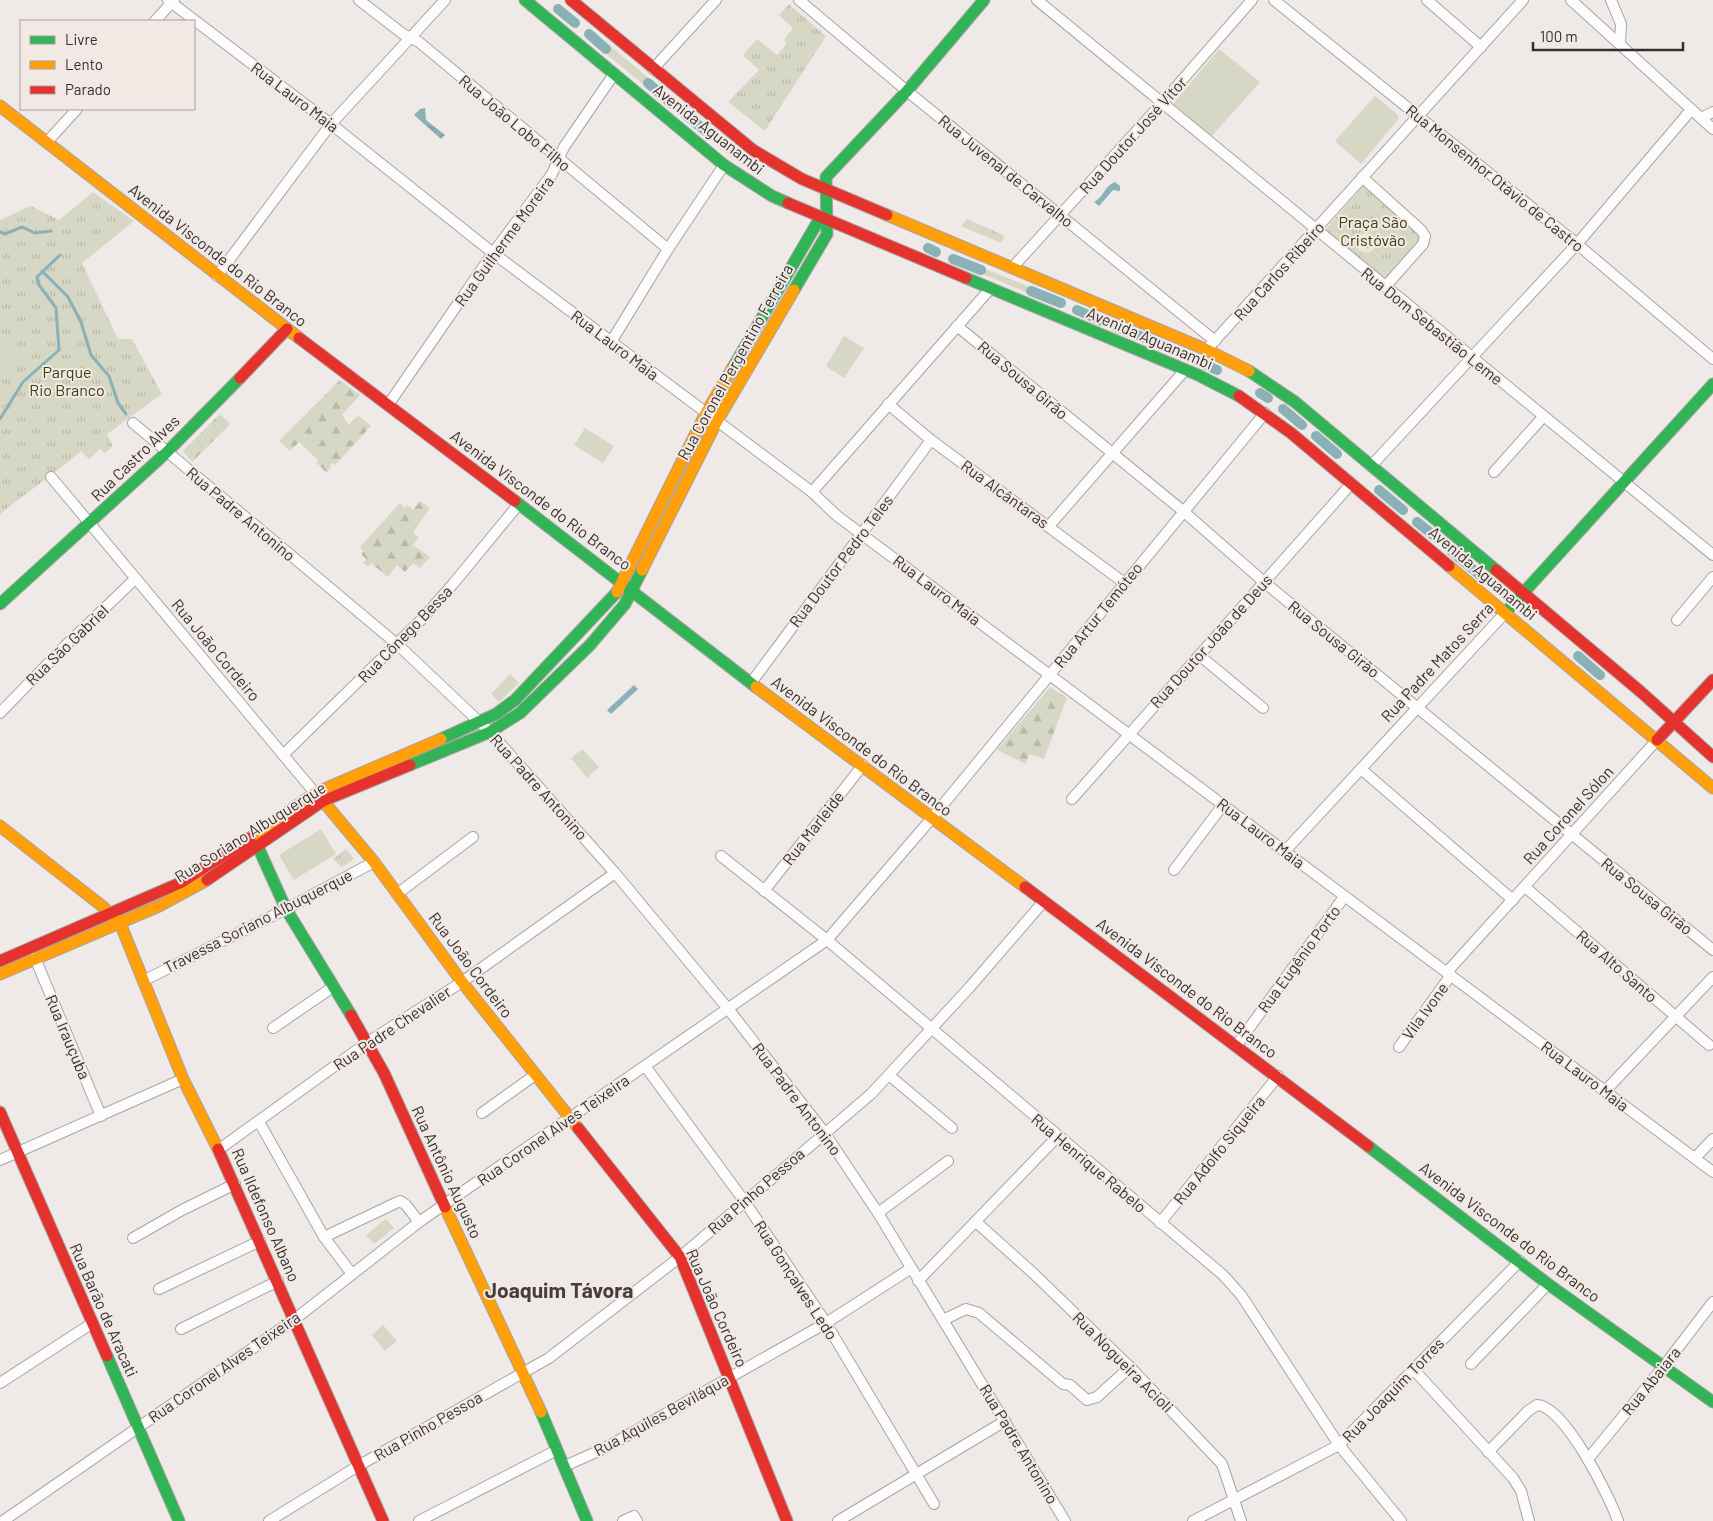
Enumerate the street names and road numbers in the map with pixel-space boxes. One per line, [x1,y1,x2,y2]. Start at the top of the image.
street label: Rua Lauro Maia [248,57,343,136]
street label: Rua João Lobo Filho [456,70,575,175]
street label: Rua Doutor José Vitor [1075,72,1190,197]
street label: Avenida Aguanambi [650,79,769,178]
street label: Rua Monsenhor Otávio de Castro [1403,100,1588,255]
street label: Rua Juvenal de Carvalho [935,110,1078,231]
street label: Rua Guilherme Moreira [450,172,557,309]
street label: Avenida Visconde do Rio Branco [125,179,311,330]
street label: Rua Carlos Ribeiro [1229,217,1328,324]
street label: Rua Coronel Pergentino Ferreira [673,260,796,463]
street label: Rua Dom Sebastião Leme [1358,263,1507,388]
street label: Avenida Aguanambi [1084,302,1216,373]
street label: Rua Lauro Maia [568,305,663,384]
street label: Rua Sousa Girão [974,336,1072,423]
street label: Rua Castro Alves [87,411,183,505]
street label: Avenida Visconde do Rio Branco [447,425,635,574]
street label: Rua Alcântaras [958,455,1053,532]
street label: Rua Padre Antonino [183,463,300,565]
street label: Rua Doutor Pedro Teles [785,491,897,631]
street label: Avenida Aguanambi [1425,522,1541,623]
street label: Rua Lauro Maia [890,550,985,629]
street label: Rua Artur Temóteo [1049,558,1146,671]
street label: Rua Doutor João de Deus [1146,570,1276,711]
street label: Rua Cônego Bessa [354,581,456,686]
street label: Rua João Cordeiro [168,595,265,705]
street label: Rua Sousa Girão [1285,596,1384,681]
street label: Rua Padre Matos Serra [1377,598,1497,725]
street label: Rua São Gabriel [21,600,112,689]
street label: Avenida Visconde do Rio Branco [768,671,956,820]
street label: Rua Padre Antonino [487,730,592,844]
street label: Rua Coronel Sólon [1519,762,1617,868]
street label: Rua Soriano Albuquerque [171,777,329,886]
street label: Rua Marleide [778,787,847,869]
street label: Rua Lauro Maia [1214,793,1309,872]
street label: Rua Sousa Girão [1598,853,1697,938]
street label: Travessa Soriano Albuquerque [160,865,355,977]
street label: Rua Eugênio Porto [1253,901,1344,1016]
street label: Rua João Cordeiro [425,908,517,1021]
street label: Avenida Visconde do Rio Branco [1093,913,1281,1062]
street label: Rua Alto Santo [1573,925,1662,1006]
street label: Vila Ivone [1398,979,1452,1043]
street label: Rua Padre Chevalier [329,981,454,1074]
street label: Rua Irauçuba [42,992,95,1082]
street label: Rua Lauro Maia [1538,1036,1633,1115]
street label: Rua Padre Antonino [749,1039,846,1159]
street label: Rua Coronel Alves Teixeira [473,1070,632,1189]
street label: Rua Adolfo Siqueira [1169,1091,1268,1208]
street label: Rua Antônio Augusto [408,1102,487,1241]
street label: Rua Henrique Rabelo [1028,1109,1151,1216]
street label: Rua Pinho Pessoa [703,1143,808,1238]
street label: Rua Ildefonso Albano [228,1145,304,1285]
street label: Avenida Visconde do Rio Branco [1416,1157,1604,1306]
street label: Rua Gonçalves Ledo [751,1216,842,1343]
street label: Rua Barão de Aracati [66,1240,142,1379]
street label: Rua João Cordeiro [683,1246,752,1370]
street label: Rua Coronel Alves Teixeira [144,1307,303,1426]
street label: Rua Nogueira Acioli [1069,1307,1178,1416]
street label: Rua Joaquim Torres [1338,1333,1447,1446]
street label: Rua Abaiara [1617,1343,1684,1419]
street label: Rua Aquiles Beviláqua [590,1370,731,1459]
street label: Rua Padre Antonino [976,1381,1063,1507]
street label: Rua Pinho Pessoa [370,1387,485,1464]

